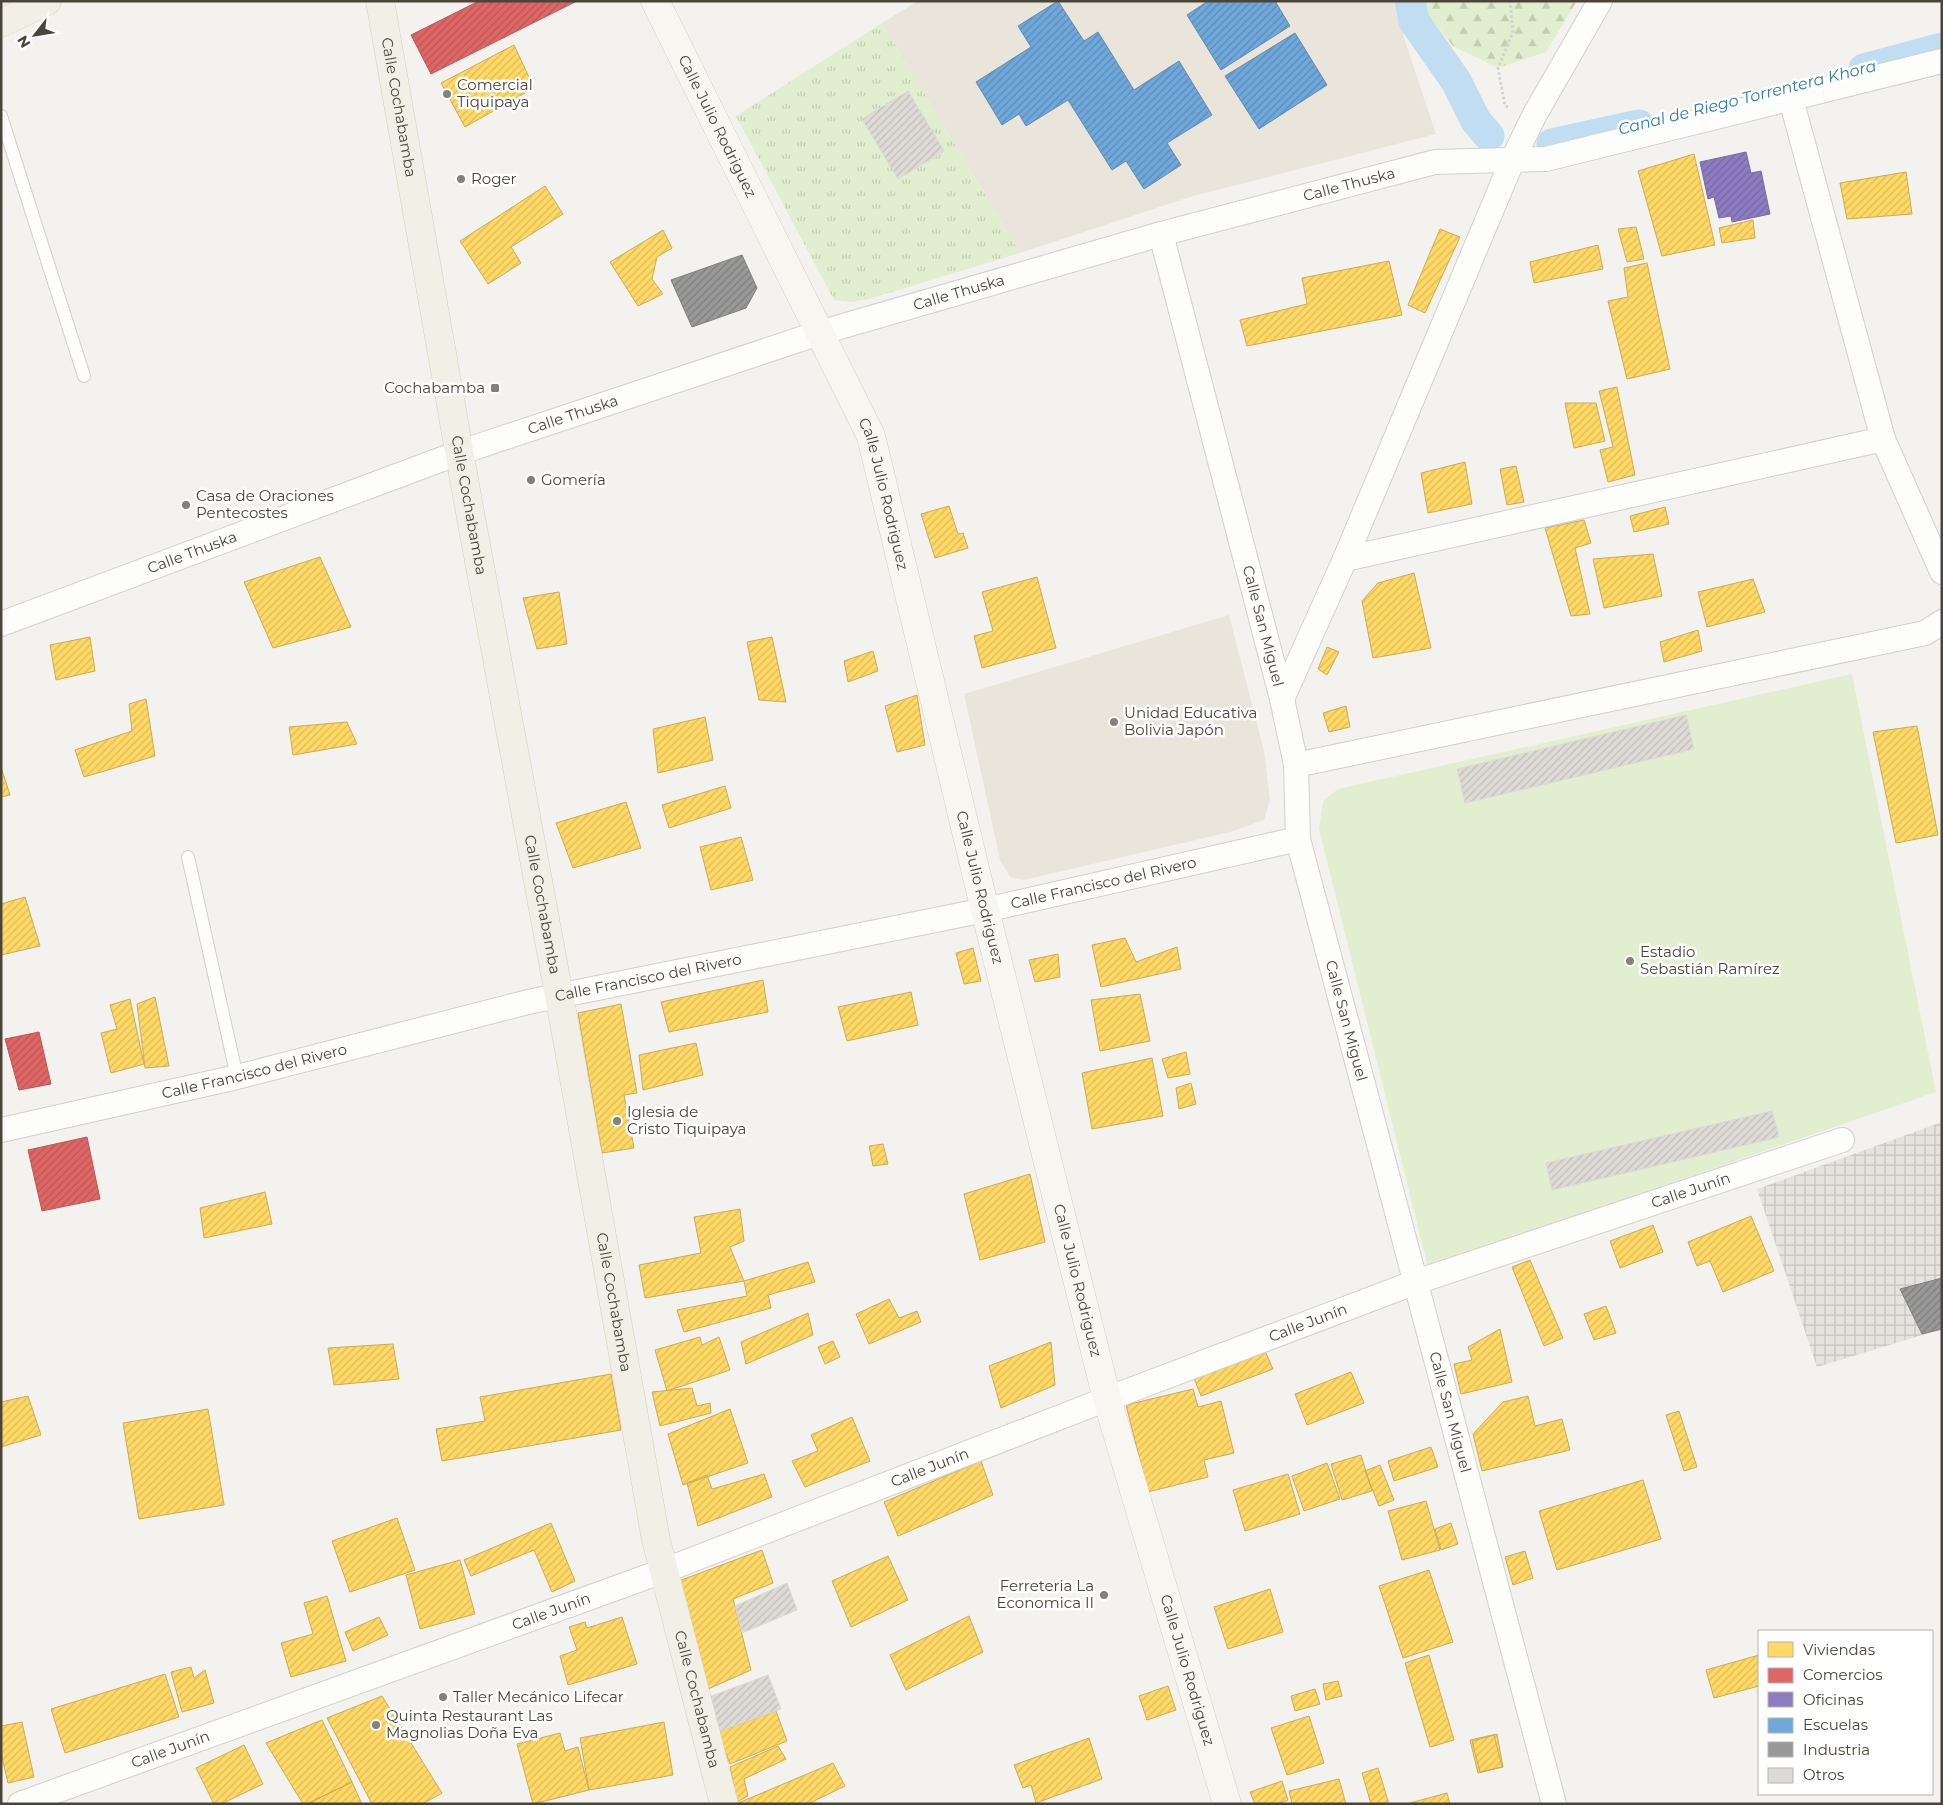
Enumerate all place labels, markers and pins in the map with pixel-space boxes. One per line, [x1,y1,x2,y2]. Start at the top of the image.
place label: Comercial Tiquipaya [457,75,533,111]
marker: Comercial Tiquipaya [441,88,453,100]
place label: Roger [471,169,517,188]
marker: Roger [455,173,467,185]
place label: Cochabamba [384,378,485,397]
marker: Cochabamba [489,382,501,394]
place label: Gomería [541,470,606,489]
marker: Gomería [525,474,537,486]
place label: Casa de Oraciones Pentecostes [196,486,334,522]
marker: Casa de Oraciones Pentecostes [180,499,192,511]
place label: Unidad Educativa Bolivia Japón [1124,703,1257,739]
marker: Unidad Educativa Bolivia Japón [1108,716,1120,728]
place label: Estadio Sebastián Ramírez [1640,942,1780,978]
marker: Estadio Sebastián Ramírez [1624,955,1636,967]
place label: Iglesia de Cristo Tiquipaya [627,1102,746,1138]
marker: Iglesia de Cristo Tiquipaya [611,1115,623,1127]
place label: Ferreteria La Economica II [997,1576,1094,1612]
marker: Ferreteria La Economica II [1098,1589,1110,1601]
place label: Taller Mecánico Lifecar [453,1687,624,1706]
marker: Taller Mecánico Lifecar [437,1691,449,1703]
place label: Quinta Restaurant Las Magnolias Doña Eva [386,1706,553,1742]
marker: Quinta Restaurant Las Magnolias Doña Eva [370,1719,382,1731]

